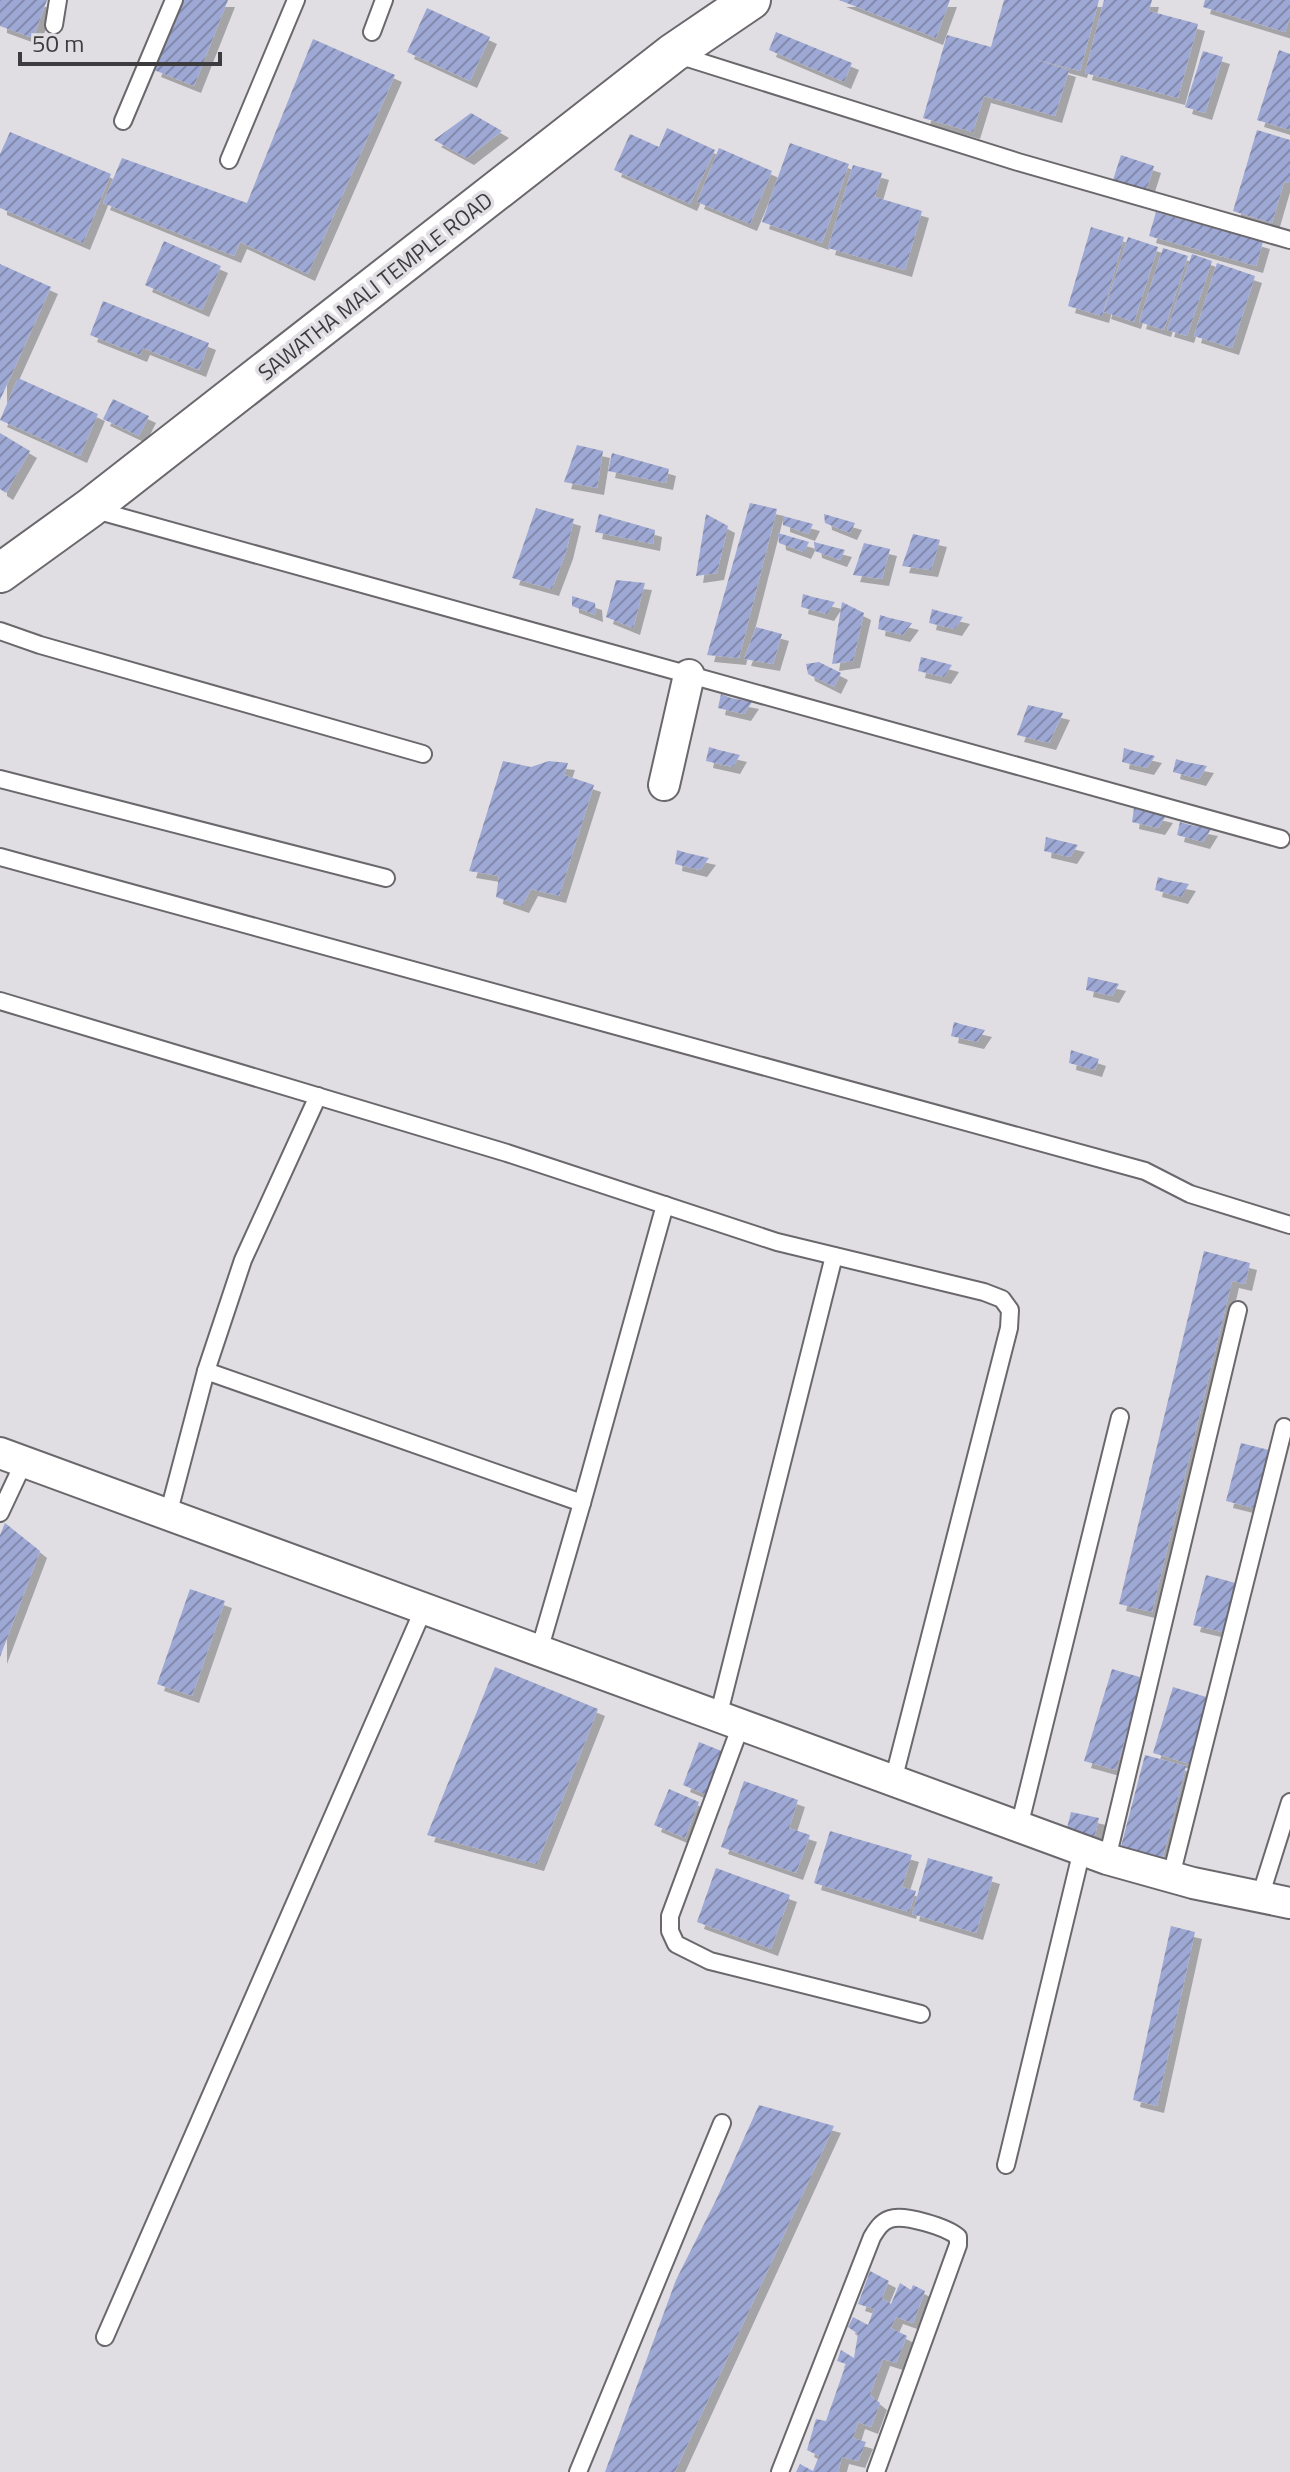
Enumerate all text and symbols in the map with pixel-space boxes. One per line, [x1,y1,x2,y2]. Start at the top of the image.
scale bar [20,16,220,66]
text: 50 m [32,25,84,61]
street label: SAWATHA MALI TEMPLE ROAD [250,183,500,389]

